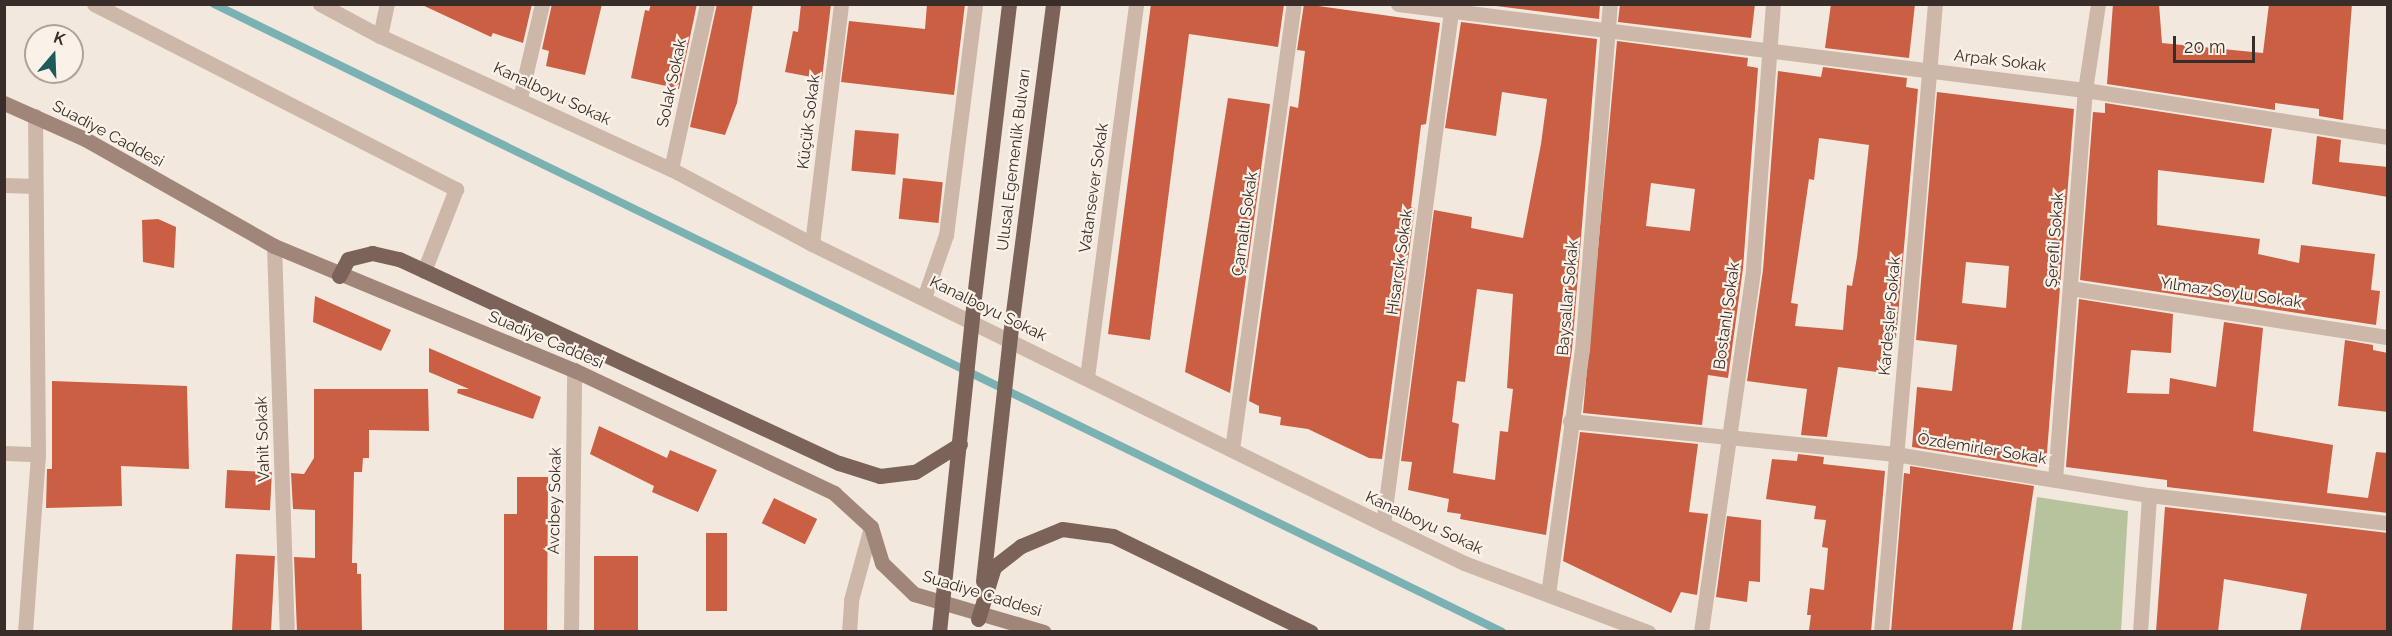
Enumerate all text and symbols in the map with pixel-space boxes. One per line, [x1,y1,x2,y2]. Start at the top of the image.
north arrow [24,24,84,84]
scale bar [2176,24,2258,62]
text: K [51,28,68,49]
text: 20 m [2184,36,2226,57]
street label: Solak Sokak [653,37,691,129]
street label: Arpak Sokak [1953,46,2047,76]
street label: Kanalboyu Sokak [490,58,614,130]
street label: Ulusal Egemenlik Bulvarı [993,68,1035,252]
street label: Küçük Sokak [794,74,824,170]
street label: Suadiye Caddesi [49,97,167,171]
street label: Vatansever Sokak [1075,122,1113,254]
street label: Çamaltı Sokak [1228,171,1262,277]
street label: Şerefli Sokak [2042,192,2068,288]
street label: Hisarcık Sokak [1383,208,1417,316]
street label: Baysallar Sokak [1553,239,1583,357]
street label: Kardeşler Sokak [1875,255,1905,377]
street label: Bostanlı Sokak [1710,261,1744,371]
street label: Kanalboyu Sokak [926,272,1050,346]
street label: Yılmaz Soylu Sokak [2159,274,2303,312]
street label: Suadiye Caddesi [485,307,607,373]
street label: Vahit Sokak [252,396,274,482]
street label: Özdemirler Sokak [1916,429,2048,469]
street label: Avcıbey Sokak [544,447,566,555]
street label: Kanalboyu Sokak [1362,487,1486,559]
street label: Suadiye Caddesi [920,567,1044,621]

